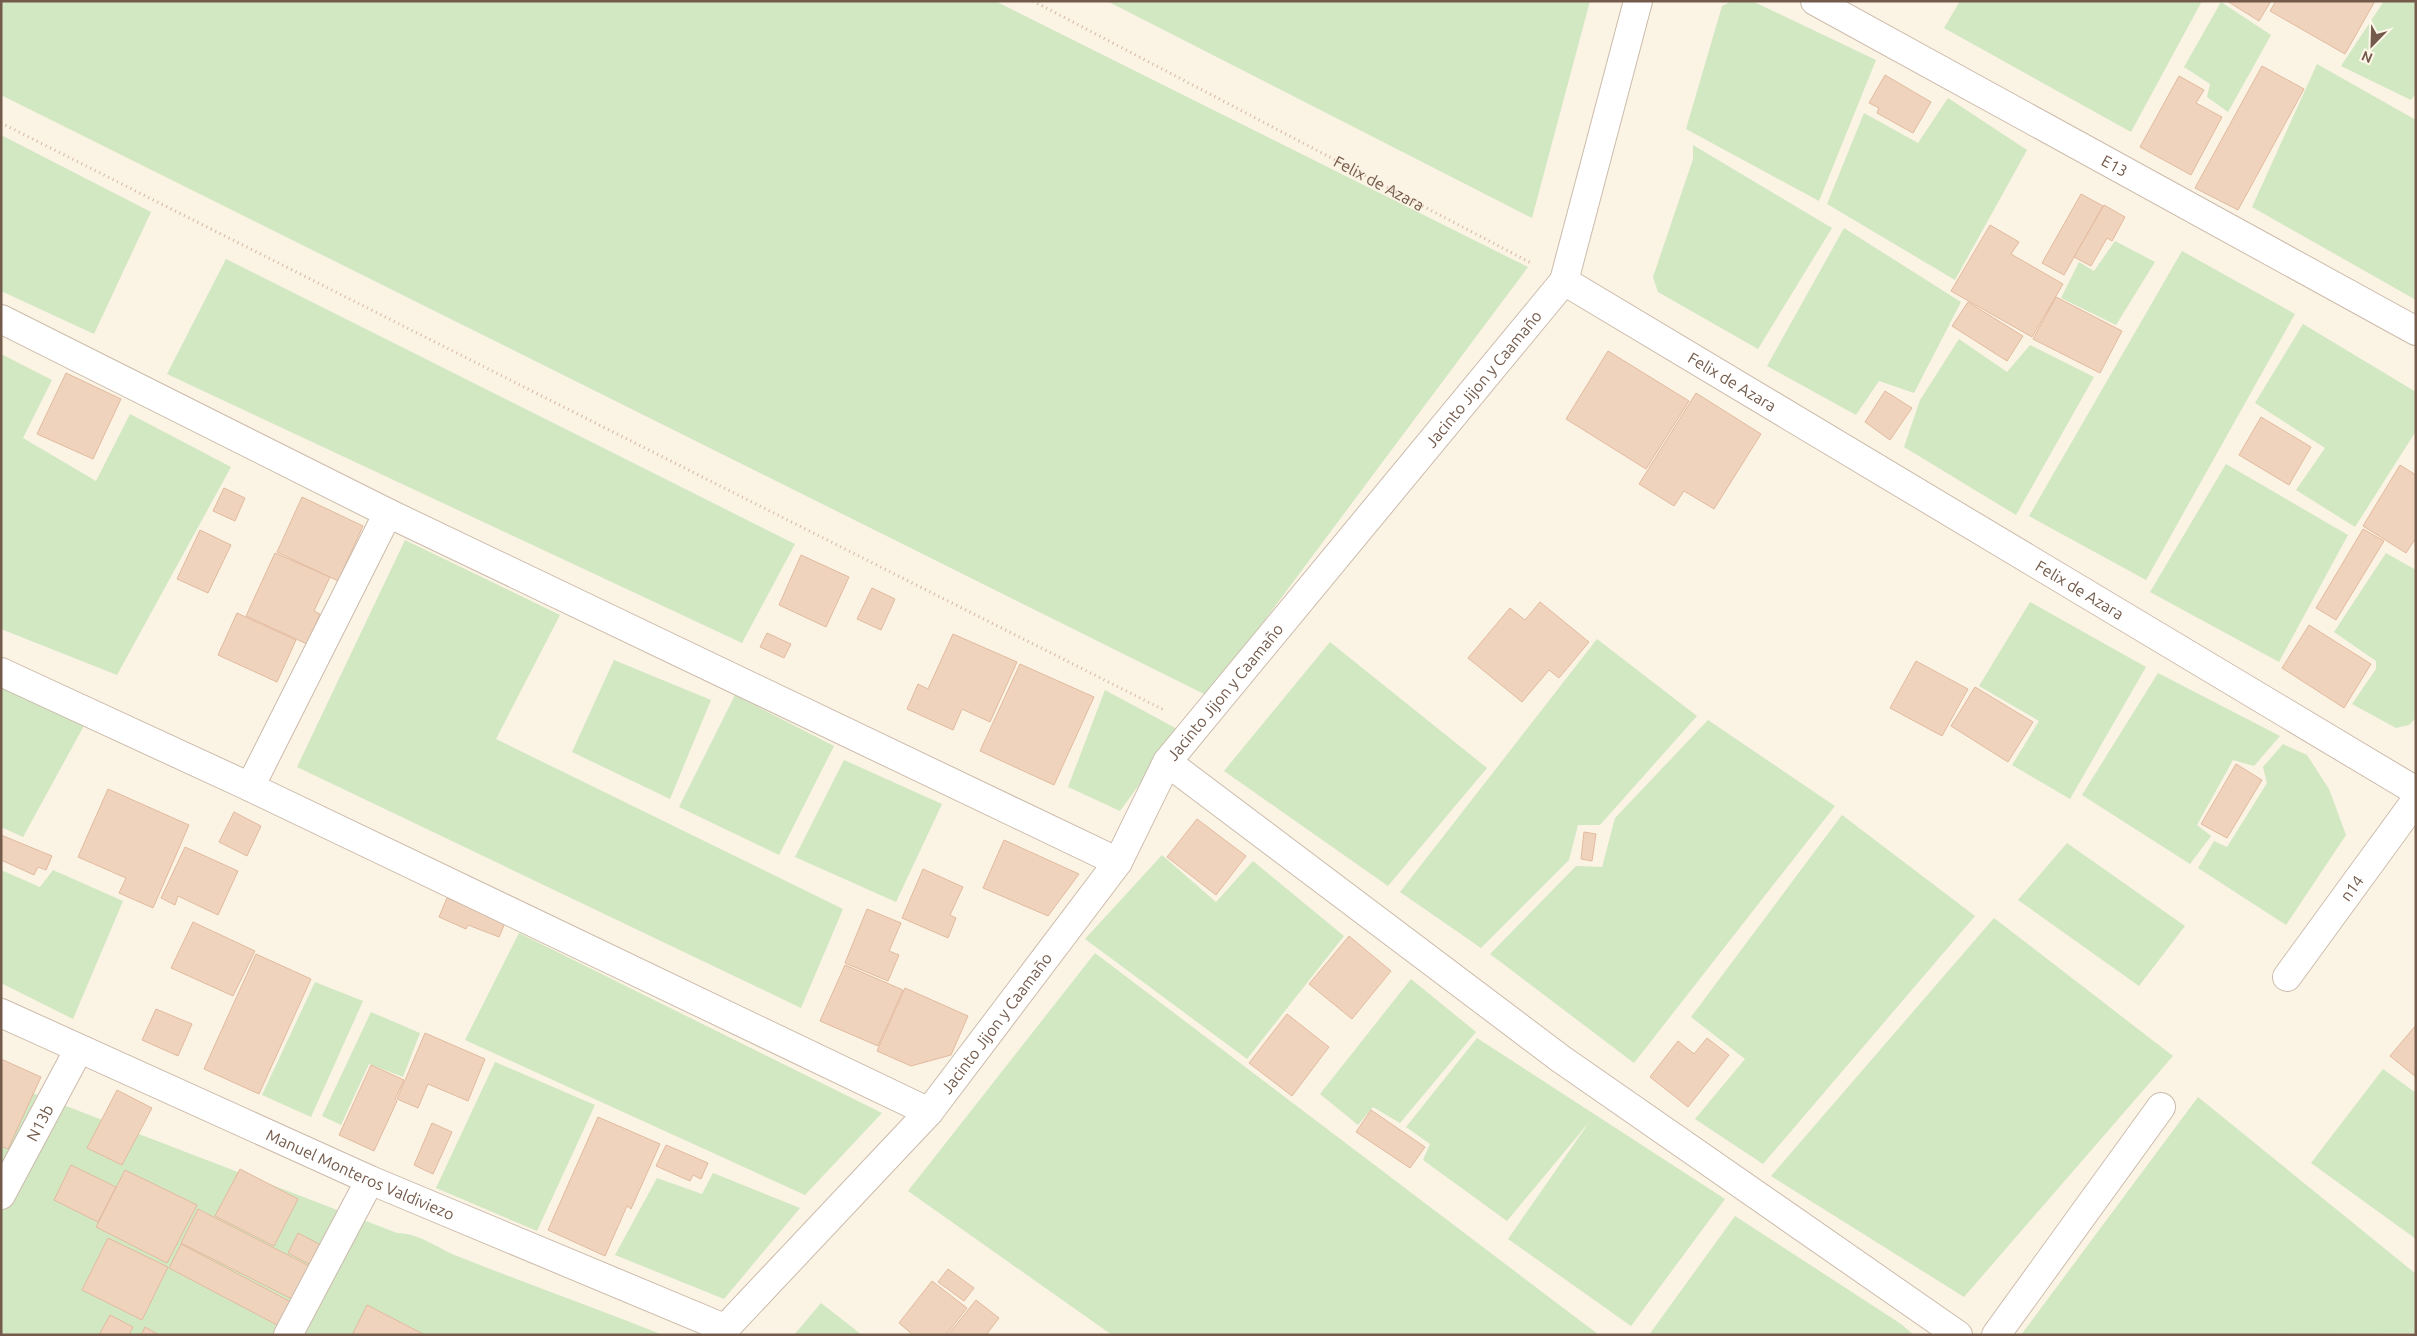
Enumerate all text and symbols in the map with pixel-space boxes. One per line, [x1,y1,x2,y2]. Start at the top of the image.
north arrow [2347,20,2397,70]
text: N [2359,48,2375,66]
street label: E13 [2099,151,2131,180]
street label: Felix de Azara [1331,152,1427,214]
street label: Jacinto Jijon y Caamaño [1422,307,1545,451]
street label: Felix de Azara [1685,348,1779,415]
street label: Felix de Azara [2032,556,2127,623]
street label: Jacinto Jijon y Caamaño [1163,620,1287,764]
street label: n14 [2337,872,2367,904]
street label: Jacinto Jijon y Caamaño [937,949,1055,1097]
street label: N13b [23,1101,57,1144]
street label: Manuel Monteros Valdiviezo [264,1125,457,1223]

